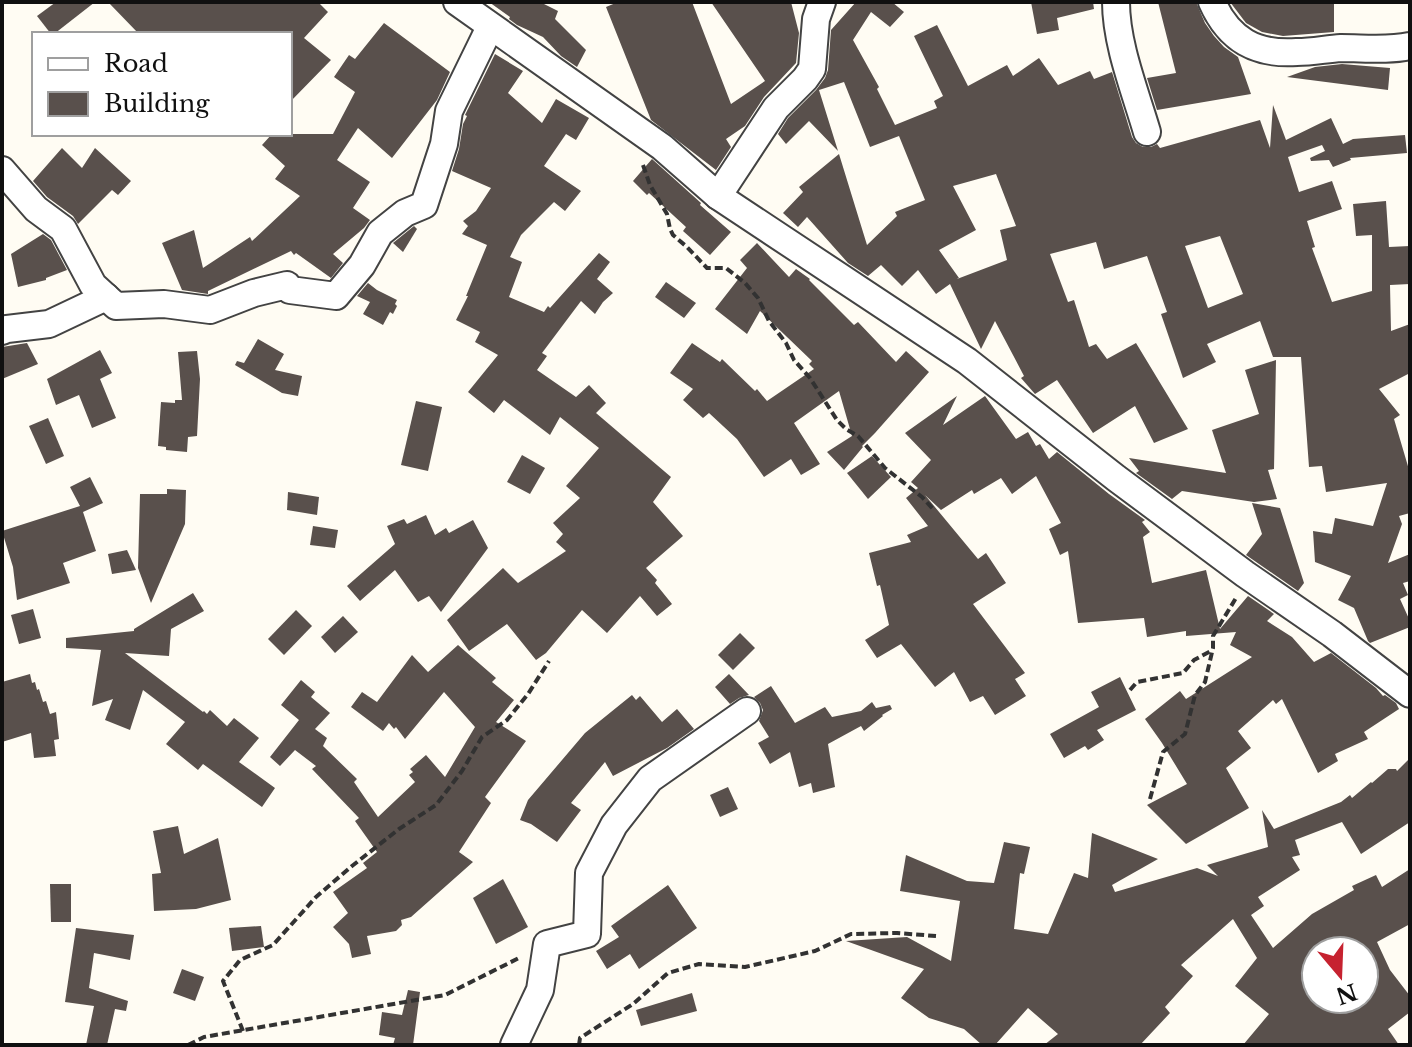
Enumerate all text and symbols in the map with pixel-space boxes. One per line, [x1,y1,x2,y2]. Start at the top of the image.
legend [32,32,292,136]
text: Road [104,49,168,78]
text: Building [104,89,210,118]
north arrow [1300,935,1380,1015]
text: N [1332,977,1361,1010]

